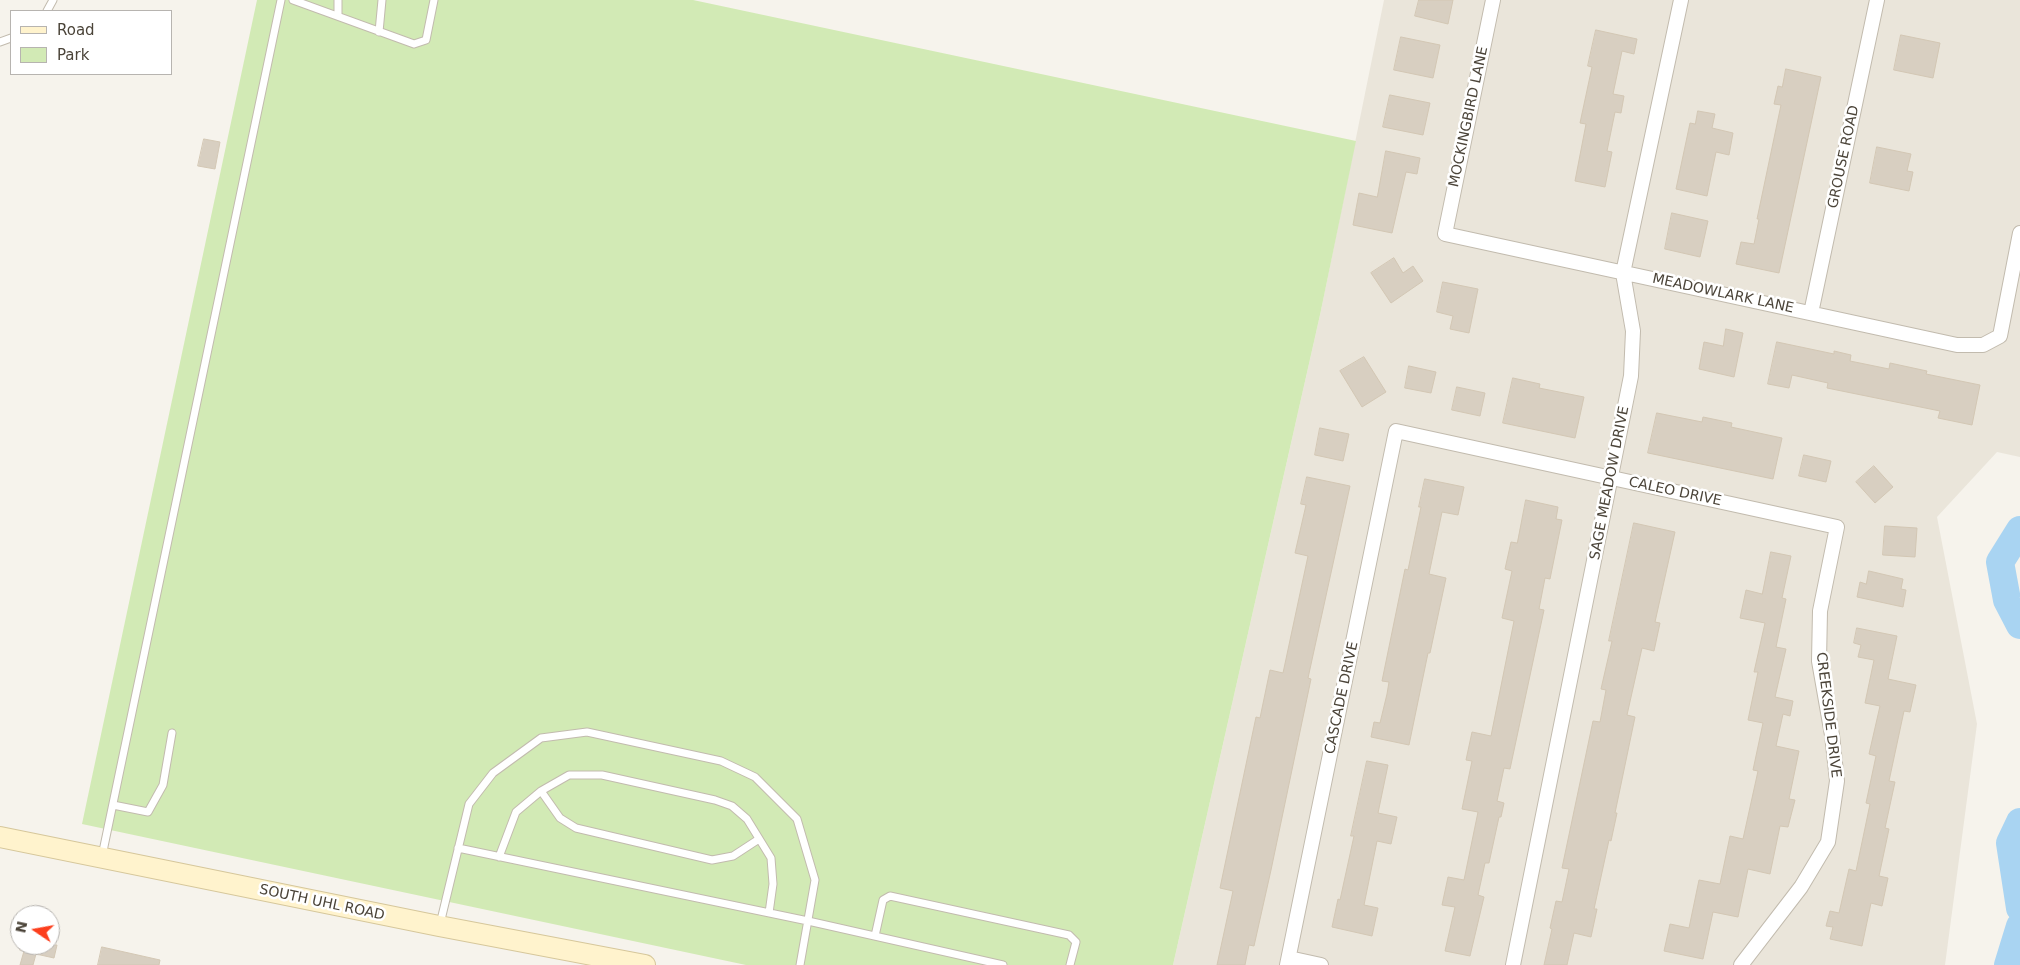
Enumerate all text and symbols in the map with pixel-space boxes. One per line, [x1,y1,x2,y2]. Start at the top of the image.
legend [10,10,172,75]
text: Road [57,21,95,39]
street label: MOCKINGBIRD LANE [1446,45,1492,189]
text: Park [57,46,89,64]
street label: GROUSE ROAD [1825,104,1863,210]
street label: MEADOWLARK LANE [1651,271,1795,317]
street label: SAGE MEADOW DRIVE [1587,405,1633,561]
street label: CALEO DRIVE [1627,474,1723,510]
street label: CASCADE DRIVE [1322,640,1362,756]
street label: CREEKSIDE DRIVE [1812,651,1844,779]
street label: SOUTH UHL ROAD [258,882,386,924]
north arrow [10,905,60,955]
text: N [12,920,30,934]

